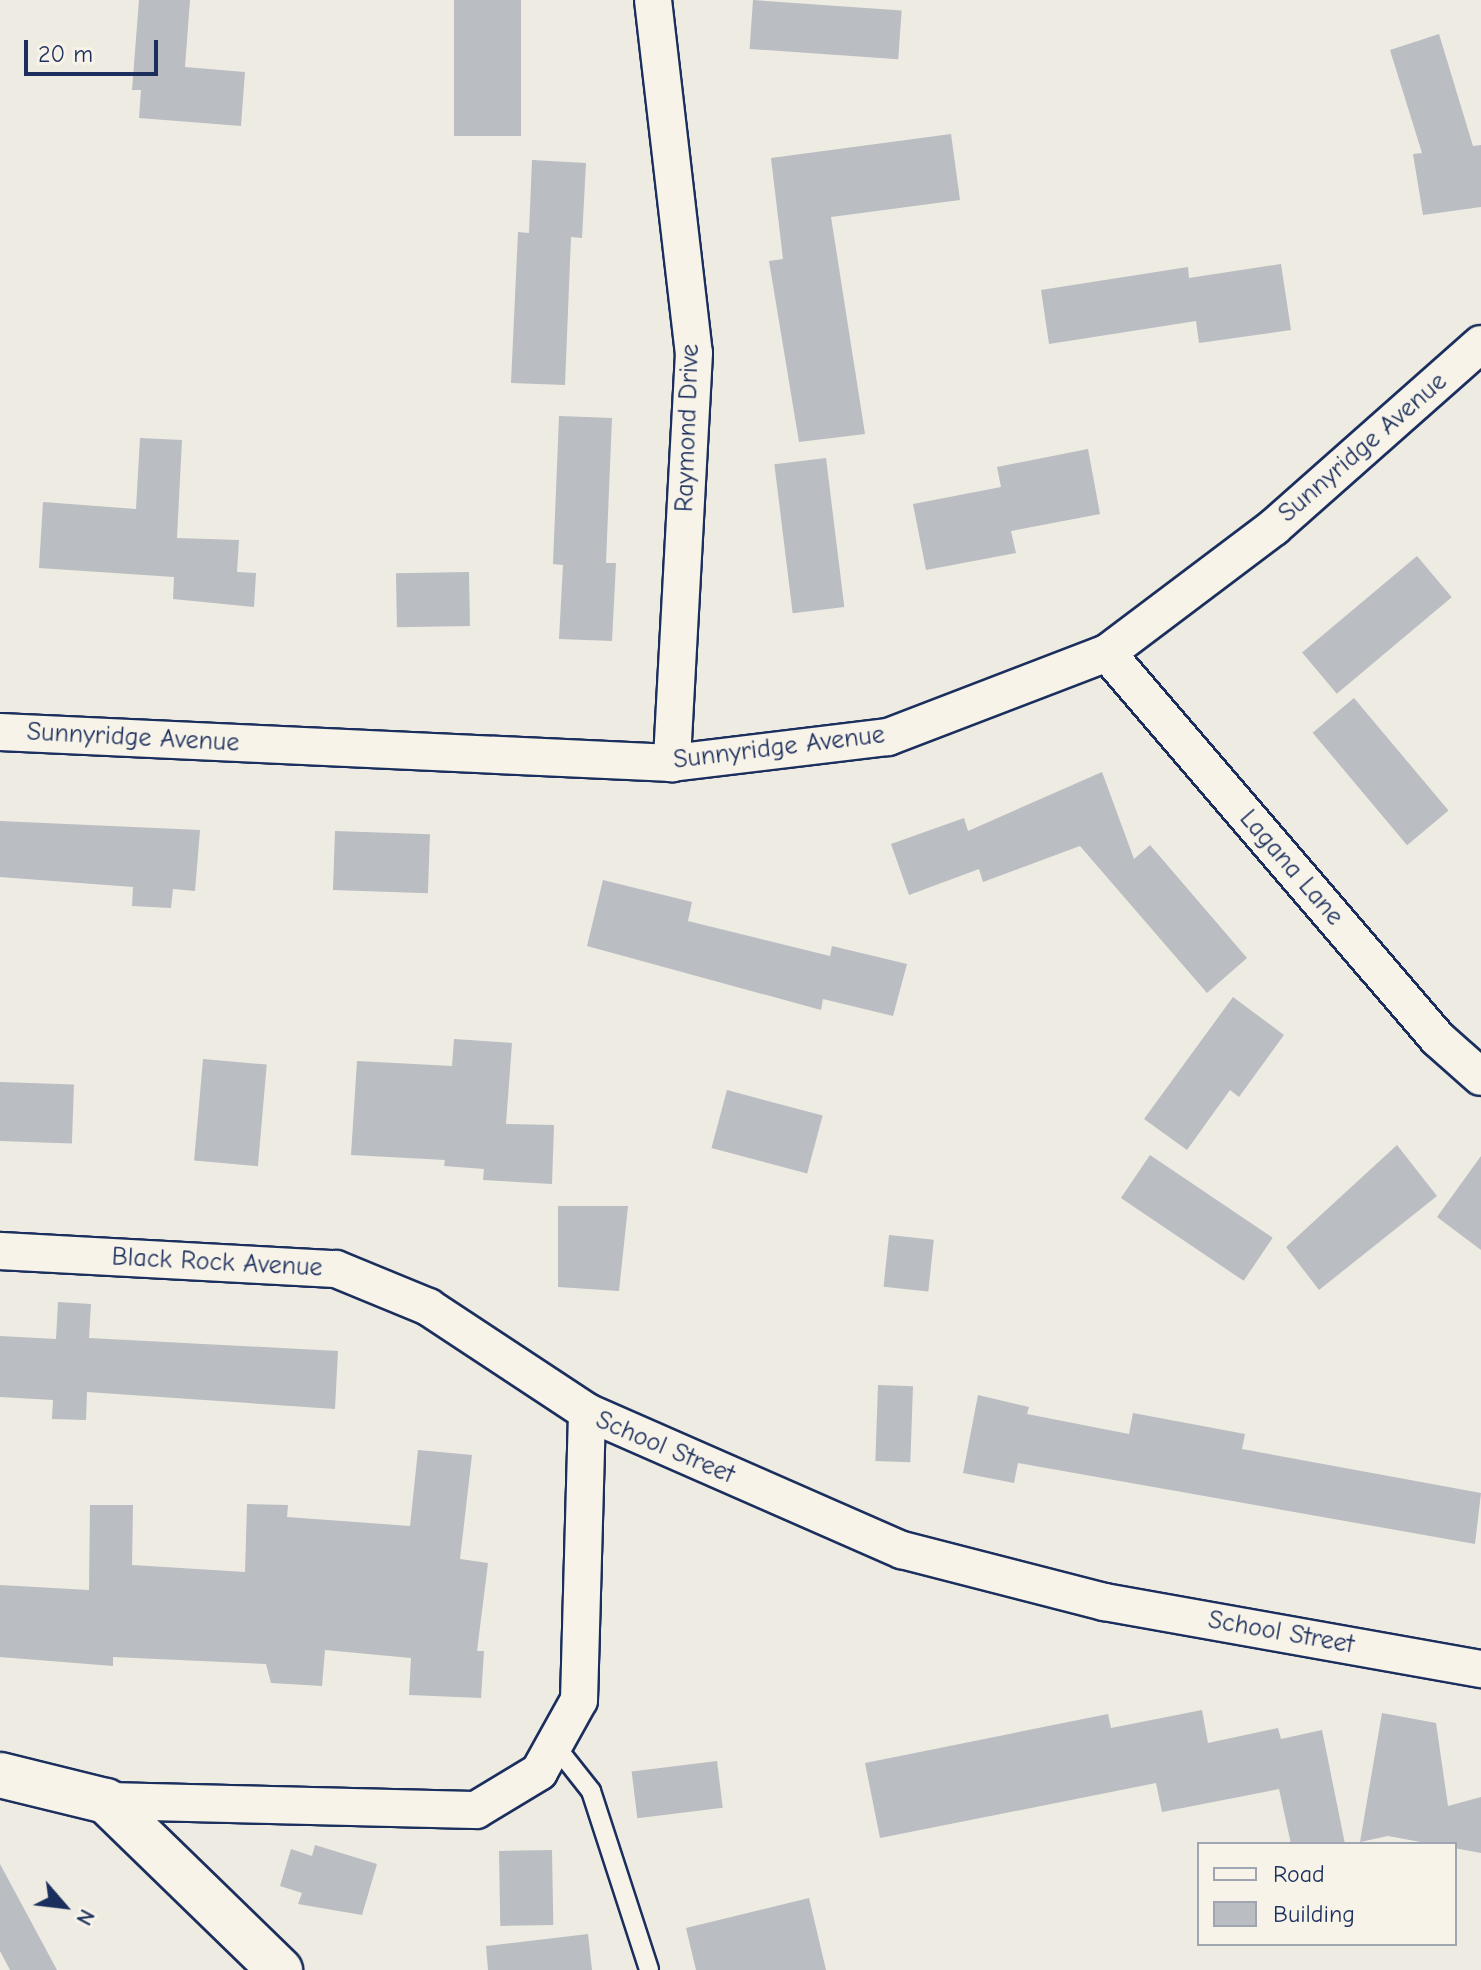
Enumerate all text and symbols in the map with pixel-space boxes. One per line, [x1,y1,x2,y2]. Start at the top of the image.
scale bar [28,24,162,74]
text: 20 m [38,40,93,68]
street label: Raymond Drive [669,343,707,513]
street label: Sunnyridge Avenue [1273,366,1453,530]
street label: Sunnyridge Avenue [26,717,240,759]
street label: Sunnyridge Avenue [672,720,886,776]
street label: Lagana Lane [1232,804,1350,932]
street label: Black Rock Avenue [111,1242,323,1284]
street label: School Street [591,1405,739,1491]
street label: School Street [1206,1605,1356,1661]
legend [1197,1842,1457,1946]
text: Road [1273,1860,1325,1888]
north arrow [24,1866,104,1946]
text: Building [1273,1900,1355,1928]
text: N [70,1905,100,1930]

